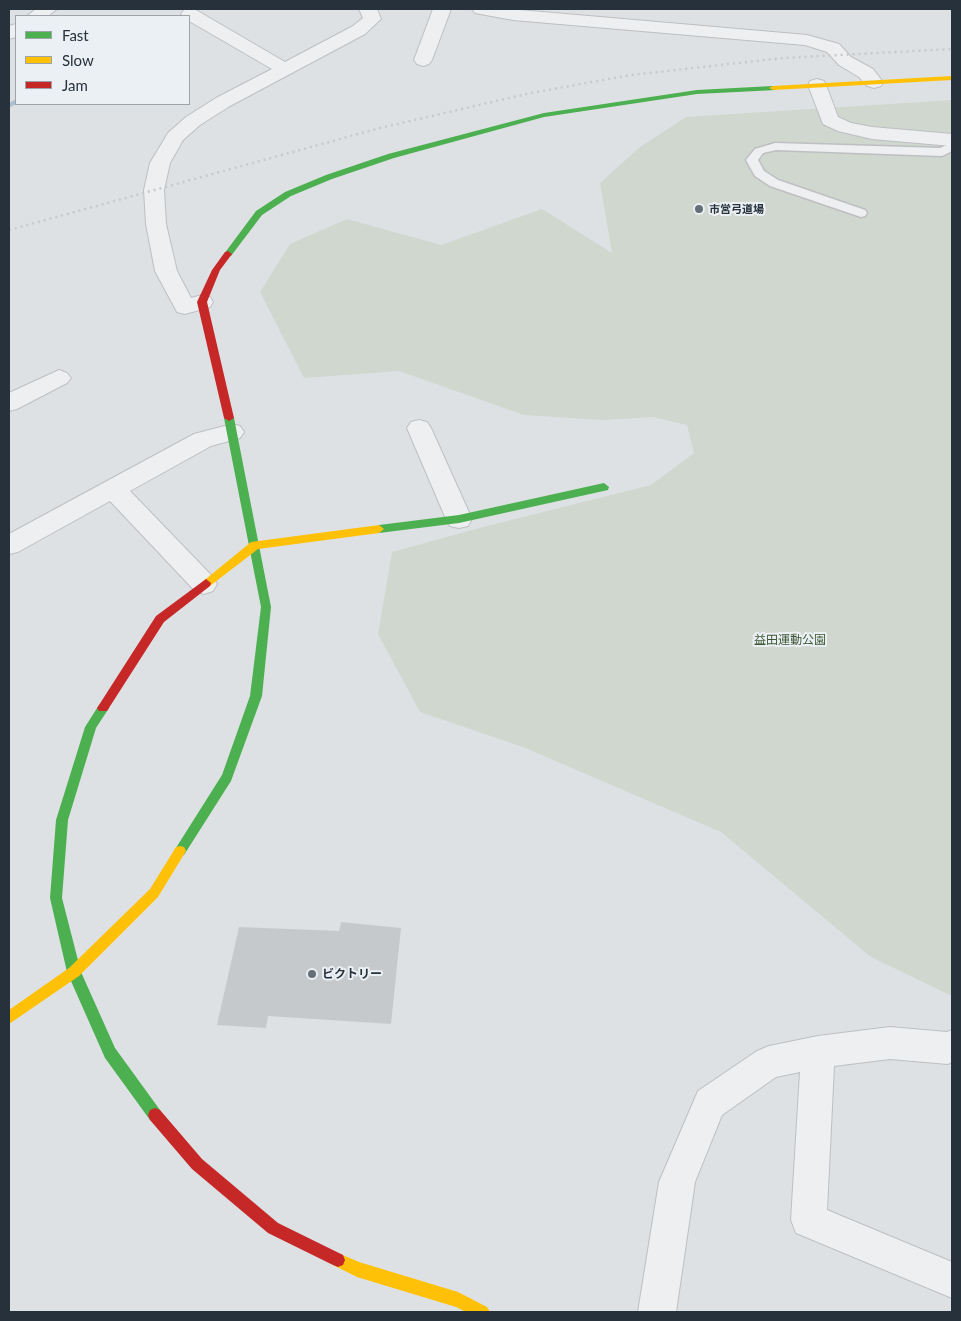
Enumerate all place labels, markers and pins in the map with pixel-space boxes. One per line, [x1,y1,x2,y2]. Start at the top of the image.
place label: 市営弓道場 [709,202,764,216]
marker: 市営弓道場 [693,203,705,215]
place label: ビクトリー [322,967,382,981]
marker: ビクトリー [306,968,318,980]

